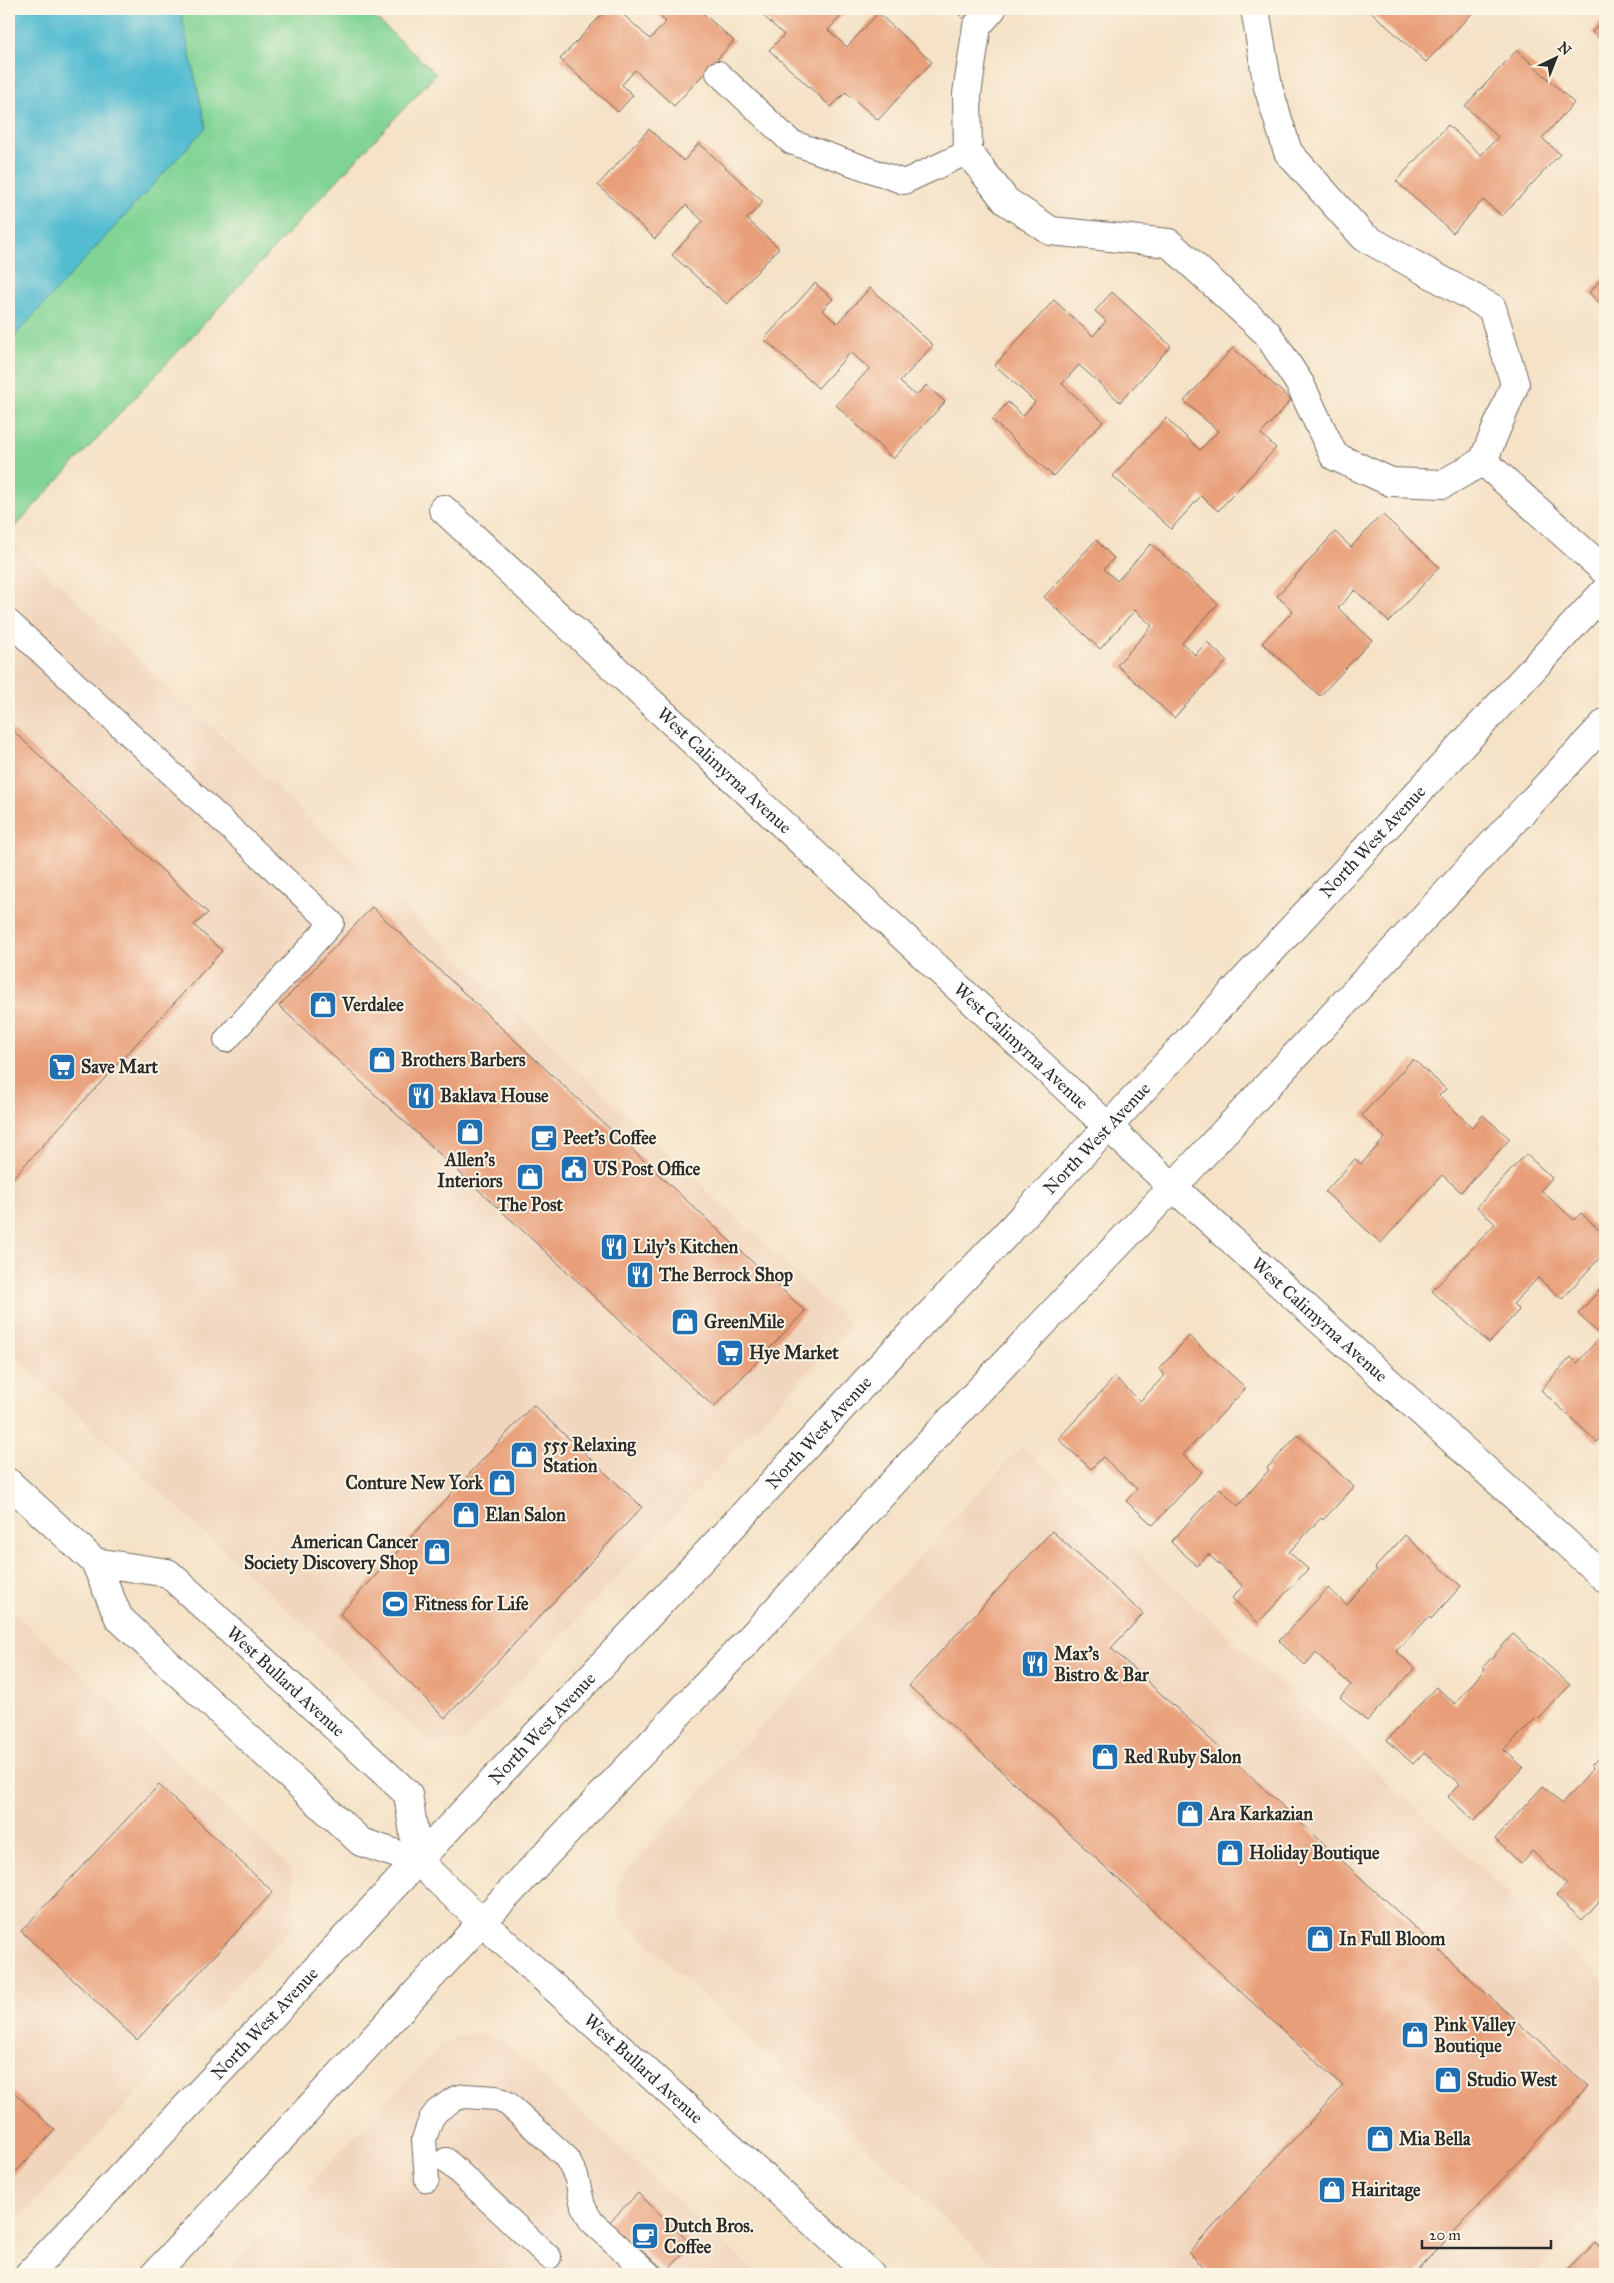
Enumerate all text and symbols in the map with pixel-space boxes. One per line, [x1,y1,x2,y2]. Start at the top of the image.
north arrow [1532,32,1582,82]
text: N [1554,39,1575,59]
street label: West Calimyrna Avenue [652,702,796,838]
street label: North West Avenue [1315,781,1430,903]
street label: West Calimyrna Avenue [949,978,1093,1114]
shop icon: Verdalee [308,990,338,1020]
place label: Verdalee [341,994,404,1016]
shop icon: Brothers Barbers [367,1045,397,1075]
place label: Brothers Barbers [401,1049,526,1071]
supermarket icon: Save Mart [47,1052,77,1082]
place label: Save Mart [81,1056,158,1078]
street label: North West Avenue [1039,1078,1155,1199]
restaurant icon: Baklava House [406,1081,436,1111]
place label: Baklava House [440,1085,549,1107]
shop icon: Allen's Interiors [455,1117,485,1147]
cafe icon: Peet's Coffee [529,1123,559,1153]
place label: Peet's Coffee [563,1127,657,1149]
place label: Allen's Interiors [437,1149,503,1192]
public building icon: US Post Office [559,1154,589,1184]
place label: US Post Office [593,1158,701,1180]
shop icon: The Post [515,1162,545,1192]
place label: The Post [496,1194,563,1216]
restaurant icon: Lily's Kitchen [599,1232,629,1262]
place label: Lily's Kitchen [633,1236,738,1259]
street label: West Calimyrna Avenue [1247,1253,1392,1387]
restaurant icon: The Berrock Shop [625,1260,655,1290]
place label: The Berrock Shop [658,1264,793,1287]
shop icon: GreenMile [670,1307,700,1337]
place label: GreenMile [704,1311,785,1333]
supermarket icon: Hye Market [715,1338,745,1368]
place label: Hye Market [749,1342,839,1365]
street label: North West Avenue [761,1371,876,1494]
place label: 555 Relaxing Station [543,1434,636,1477]
shop icon: 555 Relaxing Station [509,1440,539,1470]
shop icon: Conture New York [487,1468,517,1498]
place label: Conture New York [345,1472,484,1494]
shop icon: Elan Salon [451,1500,481,1530]
place label: Elan Salon [485,1504,566,1526]
place label: American Cancer Society Discovery Shop [244,1531,419,1575]
shop icon: American Cancer Society Discovery Shop [422,1537,452,1567]
sports icon: Fitness for Life [380,1589,410,1619]
place label: Fitness for Life [414,1593,529,1615]
street label: West Bullard Avenue [222,1621,350,1742]
place label: Max's Bistro & Bar [1054,1643,1150,1686]
restaurant icon: Max's Bistro & Bar [1020,1649,1050,1679]
street label: North West Avenue [484,1668,600,1789]
shop icon: Red Ruby Salon [1090,1742,1120,1772]
place label: Red Ruby Salon [1124,1746,1242,1769]
shop icon: Ara Karkazian [1175,1799,1205,1829]
place label: Ara Karkazian [1208,1803,1313,1825]
shop icon: Holiday Boutique [1215,1838,1245,1868]
place label: Holiday Boutique [1249,1842,1380,1865]
shop icon: In Full Bloom [1305,1924,1335,1954]
place label: In Full Bloom [1339,1928,1446,1950]
street label: North West Avenue [207,1963,323,2084]
street label: West Bullard Avenue [579,2009,708,2128]
place label: Pink Valley Boutique [1434,2014,1517,2058]
shop icon: Pink Valley Boutique [1400,2020,1430,2050]
shop icon: Studio West [1433,2065,1463,2095]
place label: Studio West [1467,2069,1558,2091]
shop icon: Mia Bella [1365,2124,1395,2154]
place label: Mia Bella [1399,2128,1471,2150]
shop icon: Hairitage [1317,2175,1347,2205]
place label: Hairitage [1351,2179,1421,2202]
place label: Dutch Bros. Coffee [664,2215,754,2258]
scale bar [1422,2218,1550,2250]
cafe icon: Dutch Bros. Coffee [630,2221,660,2251]
text: 20 m [1429,2226,1461,2244]

